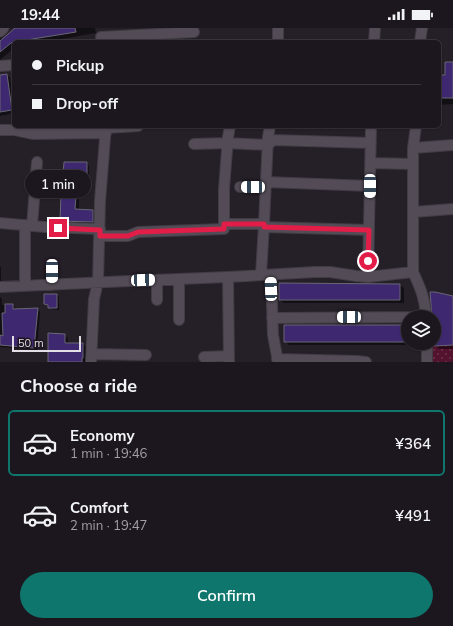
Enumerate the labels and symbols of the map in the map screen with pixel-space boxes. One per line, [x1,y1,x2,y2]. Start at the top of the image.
callout: 1 min [25,170,91,198]
car [364,174,376,198]
car [241,181,265,193]
route end [49,219,67,237]
route start [359,252,377,270]
car [46,259,58,283]
car [131,274,155,286]
car [265,277,277,301]
car [337,311,361,323]
scale bar [12,334,81,353]

